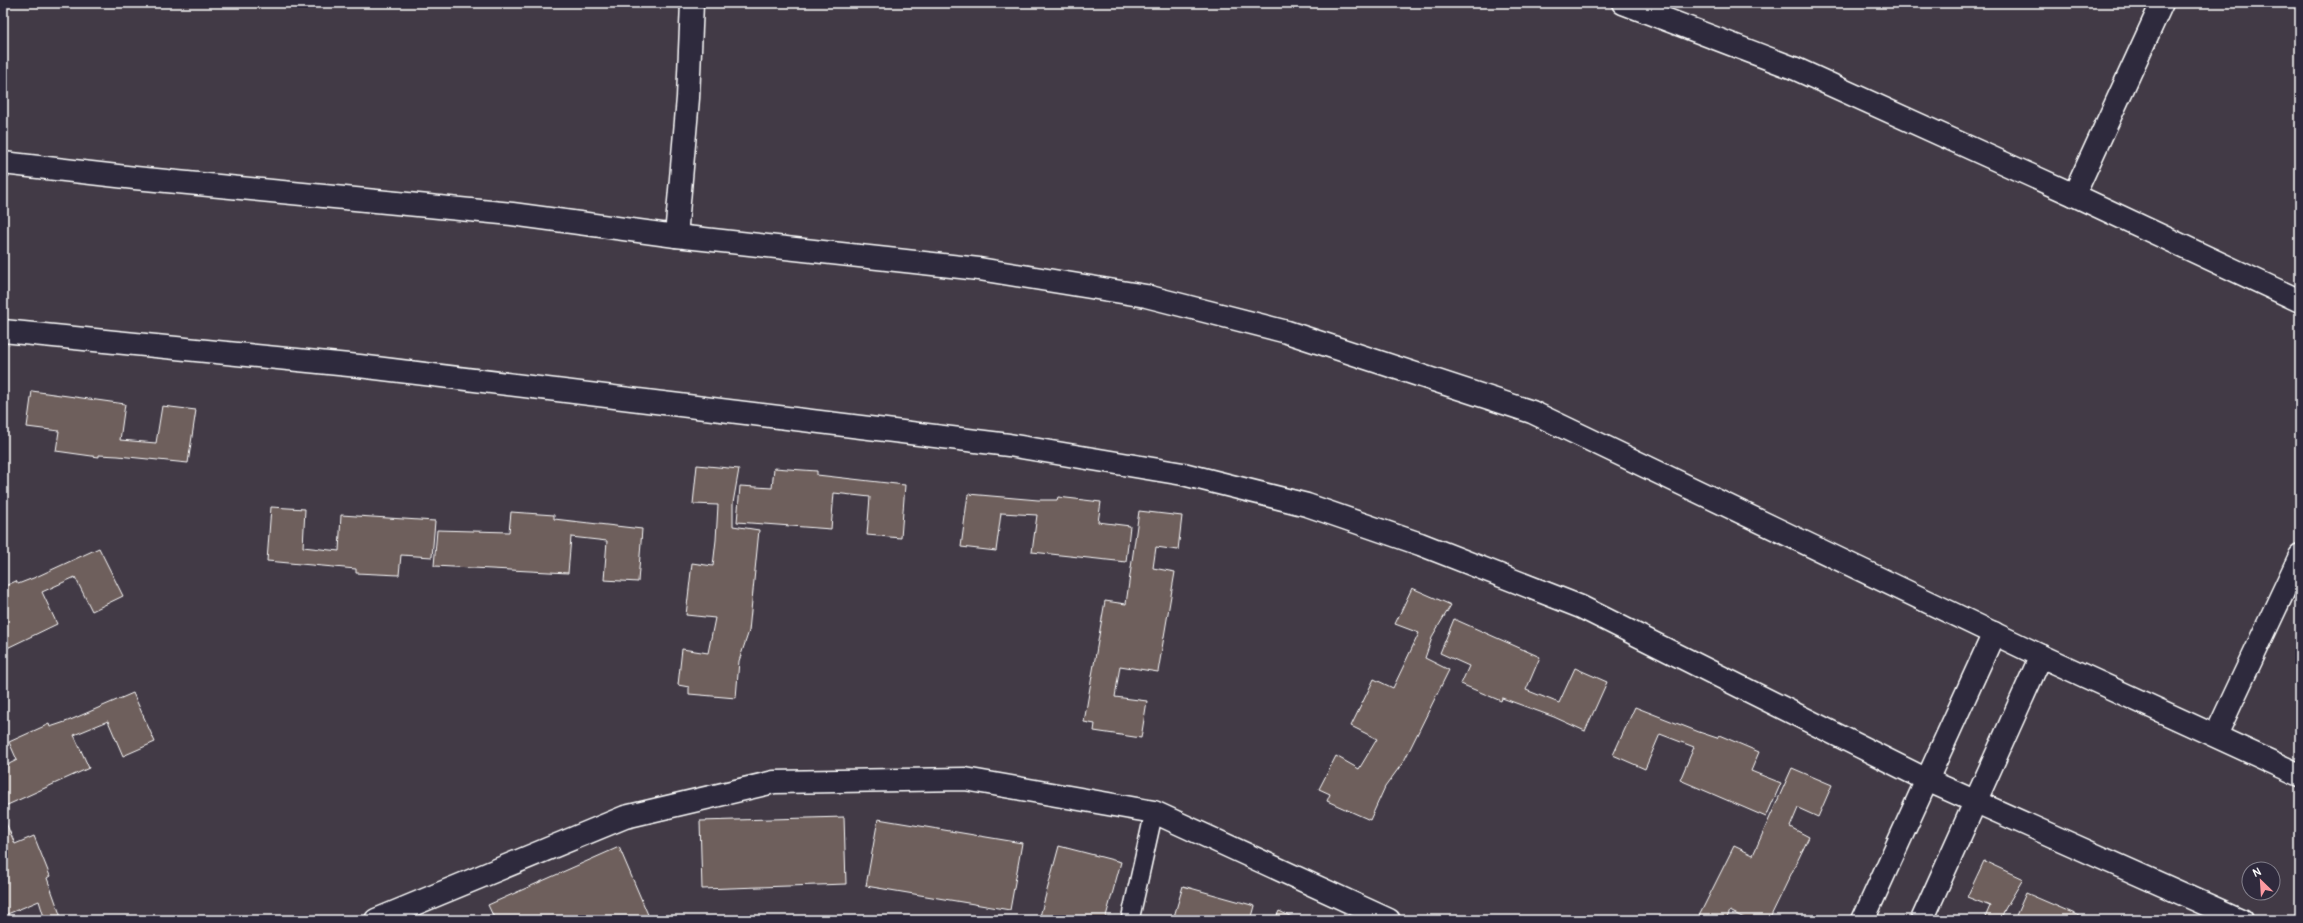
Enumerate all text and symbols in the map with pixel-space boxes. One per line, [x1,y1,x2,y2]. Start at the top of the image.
north arrow [2241,861,2281,901]
text: N [2251,865,2264,880]

